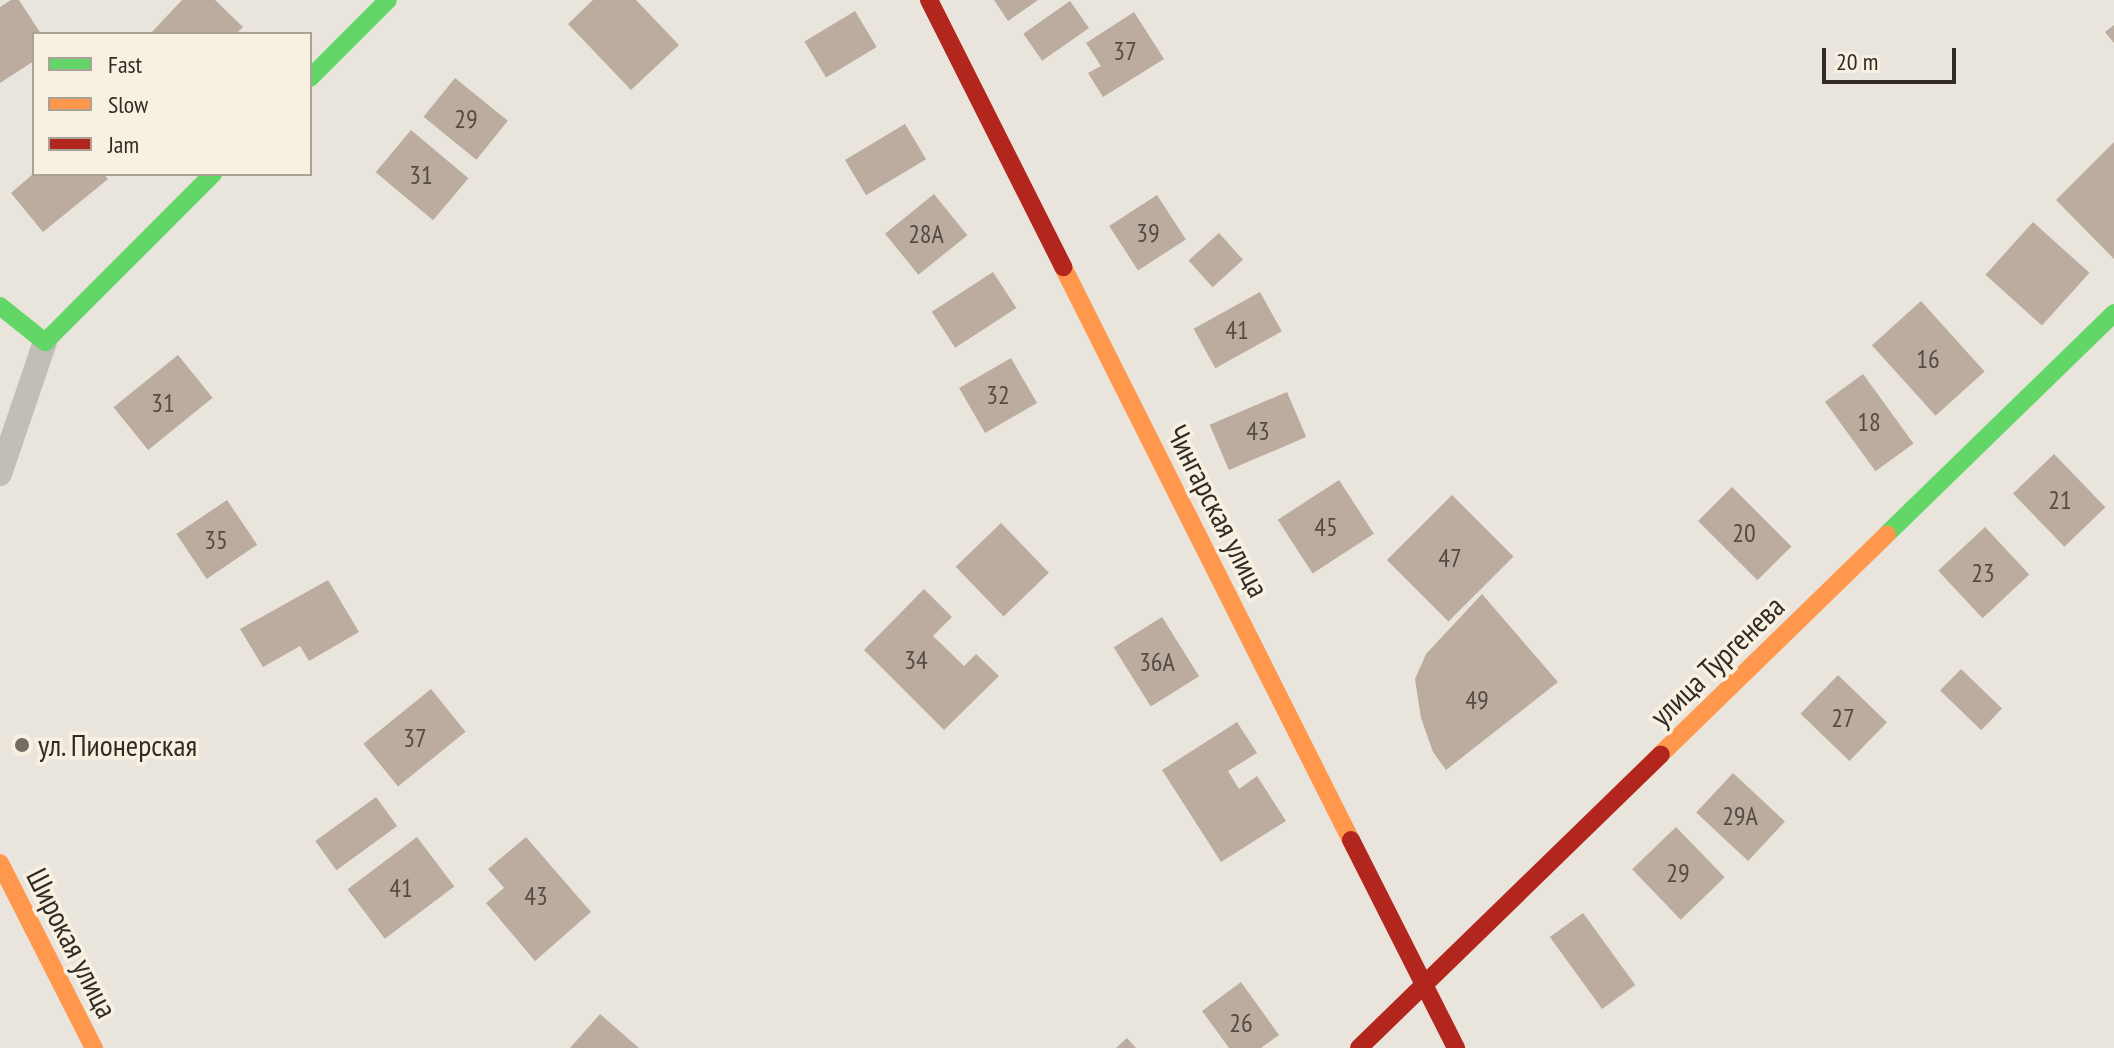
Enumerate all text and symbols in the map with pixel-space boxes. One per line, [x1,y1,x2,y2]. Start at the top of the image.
legend [32,32,312,176]
scale bar [1826,32,1960,82]
house number: 37 [1113,35,1137,67]
text: 20 m [1836,46,1878,77]
text: Fast [108,49,142,80]
text: Slow [108,89,148,120]
house number: 29 [454,103,478,135]
text: Jam [108,129,139,160]
house number: 31 [409,159,433,191]
house number: 39 [1136,217,1160,249]
house number: 28А [908,218,944,250]
house number: 41 [1225,314,1249,346]
house number: 16 [1916,343,1940,375]
house number: 32 [986,379,1010,411]
house number: 31 [151,387,175,419]
house number: 18 [1857,406,1881,438]
house number: 43 [1246,415,1270,447]
street label: Чингарская улица [1159,419,1277,603]
house number: 21 [2048,484,2072,516]
house number: 45 [1314,511,1338,543]
house number: 20 [1732,517,1756,549]
house number: 35 [204,524,228,556]
house number: 47 [1438,542,1462,574]
house number: 23 [1971,557,1995,589]
street label: улица Тургенева [1642,588,1792,734]
house number: 34 [904,644,928,676]
house number: 36А [1139,646,1175,678]
house number: 49 [1465,684,1489,716]
house number: 27 [1831,702,1855,734]
house number: 37 [403,722,427,754]
place label: ул. Пионерская [38,727,199,763]
marker: ул. Пионерская [13,736,31,754]
house number: 29А [1722,800,1758,832]
house number: 29 [1666,857,1690,889]
street label: Широкая улица [19,862,125,1024]
house number: 41 [389,872,413,904]
house number: 43 [524,880,548,912]
house number: 26 [1229,1007,1253,1039]

